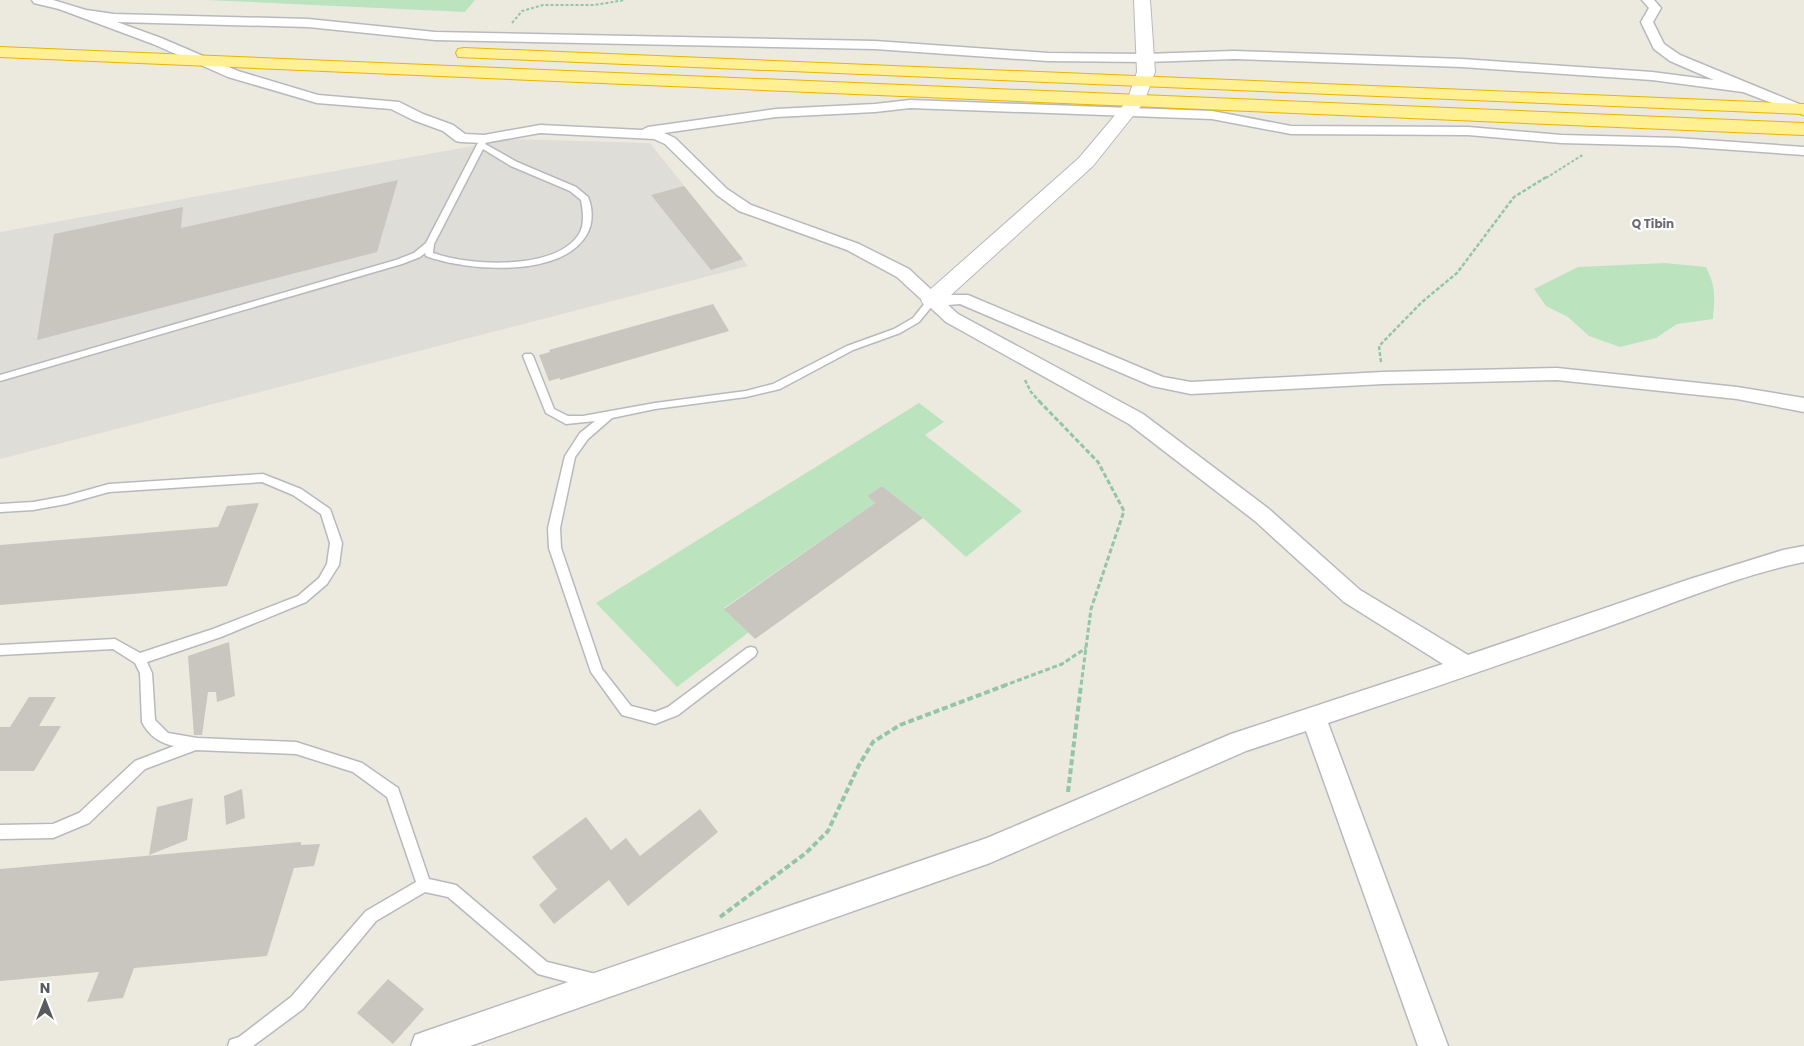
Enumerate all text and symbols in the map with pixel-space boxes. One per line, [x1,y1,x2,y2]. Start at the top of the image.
district label: Q Tibin [1632,215,1674,232]
north arrow [20,976,70,1026]
text: N [40,978,50,998]

